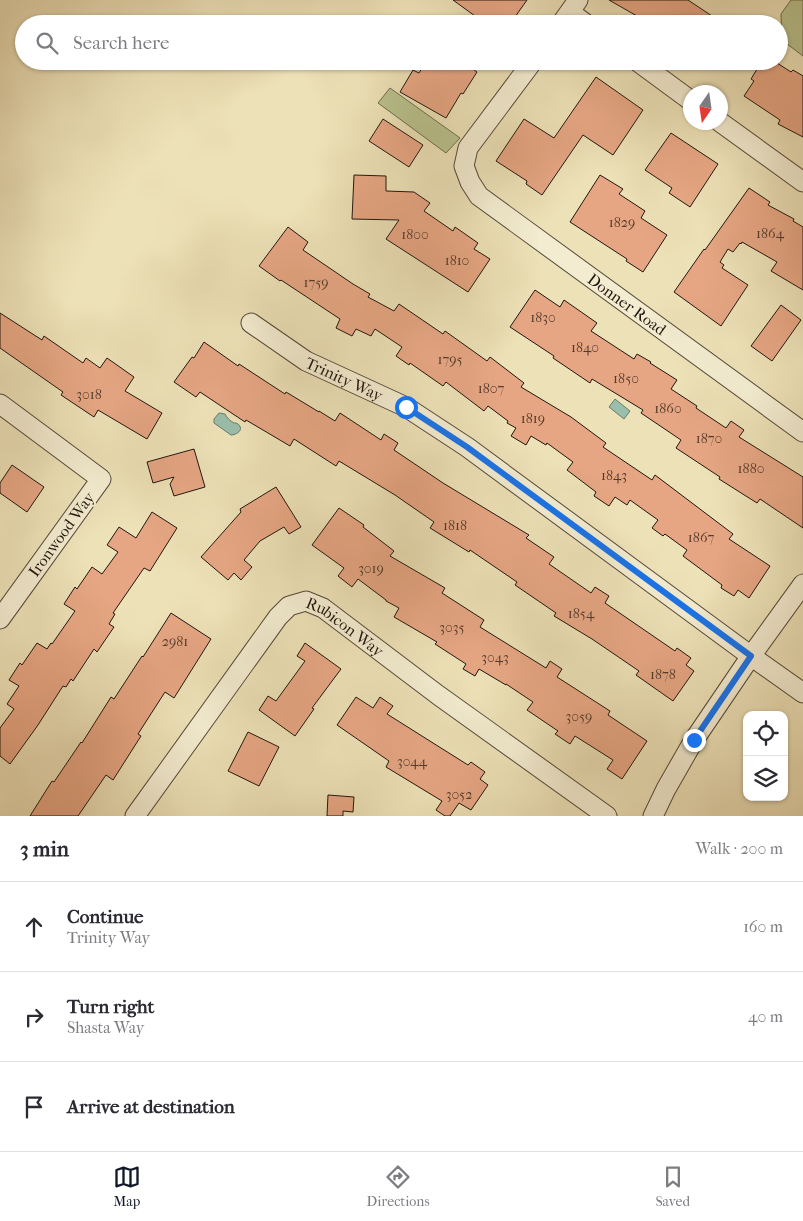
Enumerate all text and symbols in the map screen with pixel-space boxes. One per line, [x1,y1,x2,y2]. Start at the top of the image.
search box [15,15,788,70]
icon: search [33,29,61,57]
text: Search here [73,32,169,54]
north arrow [683,85,728,130]
house number: 1829 [609,214,635,231]
house number: 1864 [756,225,785,242]
house number: 1800 [401,226,429,243]
house number: 1810 [445,252,469,269]
street label: Donner Road [584,269,670,339]
house number: 1759 [303,274,329,291]
house number: 1830 [530,309,556,326]
house number: 1840 [571,339,599,356]
house number: 1795 [437,351,463,368]
street label: Trinity Way [302,353,386,405]
house number: 1850 [613,370,639,387]
house number: 1807 [478,380,504,397]
house number: 3018 [76,386,102,403]
route start [395,396,418,419]
house number: 1860 [654,400,682,417]
house number: 1819 [521,410,545,427]
house number: 1870 [696,430,722,447]
house number: 1880 [738,460,764,477]
house number: 1843 [601,467,627,484]
street label: Ironwood Way [24,488,99,580]
house number: 1818 [443,517,467,534]
house number: 1867 [688,529,714,546]
house number: 3019 [358,560,384,577]
street label: Rubicon Way [303,593,388,661]
house number: 1854 [568,605,595,622]
house number: 3035 [439,619,465,636]
house number: 2981 [162,633,188,650]
house number: 3043 [481,649,509,666]
house number: 1878 [650,666,676,683]
house number: 3059 [566,708,592,725]
map controls [743,711,788,801]
button: locate [743,711,788,756]
route end [683,729,706,752]
house number: 3044 [397,753,428,770]
button: layers [743,756,788,801]
house number: 3052 [446,786,472,803]
text: 3 min [20,837,69,861]
text: Walk · 200 m [696,839,783,858]
text: Continue [67,906,143,928]
icon: ahead [20,913,48,941]
text: 160 m [743,917,783,936]
text: Trinity Way [67,928,150,947]
text: Turn right [67,996,154,1018]
icon: right [20,1003,48,1031]
text: 40 m [748,1007,783,1026]
text: Shasta Way [67,1018,144,1037]
icon: arrive [20,1093,48,1121]
text: Arrive at destination [67,1096,235,1118]
tab: Map [113,1163,141,1210]
tab: Directions [367,1163,430,1210]
tab: Saved [655,1163,690,1210]

